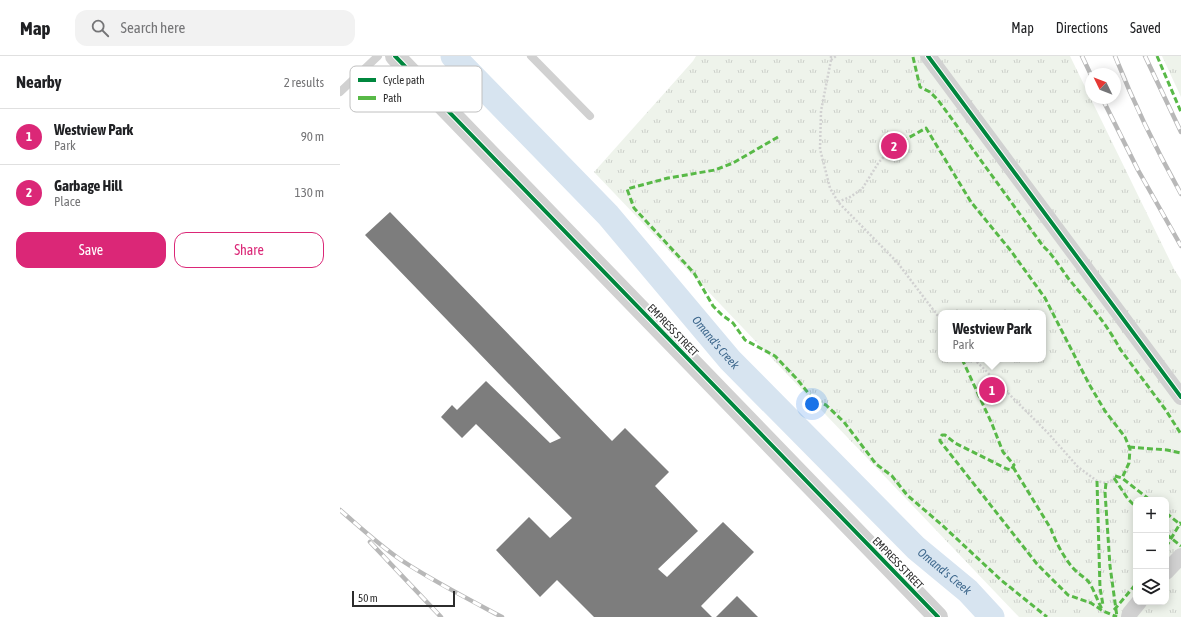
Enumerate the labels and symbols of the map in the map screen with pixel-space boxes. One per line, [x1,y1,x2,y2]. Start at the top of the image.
legend [350,66,482,112]
north arrow [1085,68,1121,104]
text: Cycle path [383,74,425,86]
text: Path [383,92,402,104]
pin: 2 [881,131,907,161]
street label: EMPRESS STREET [645,302,701,359]
water label: Omand's Creek [689,313,743,373]
pin: 1 [979,375,1005,405]
your location [802,394,822,414]
street label: EMPRESS STREET [870,535,926,592]
water label: Omand's Creek [915,545,975,598]
scale bar [352,589,455,608]

